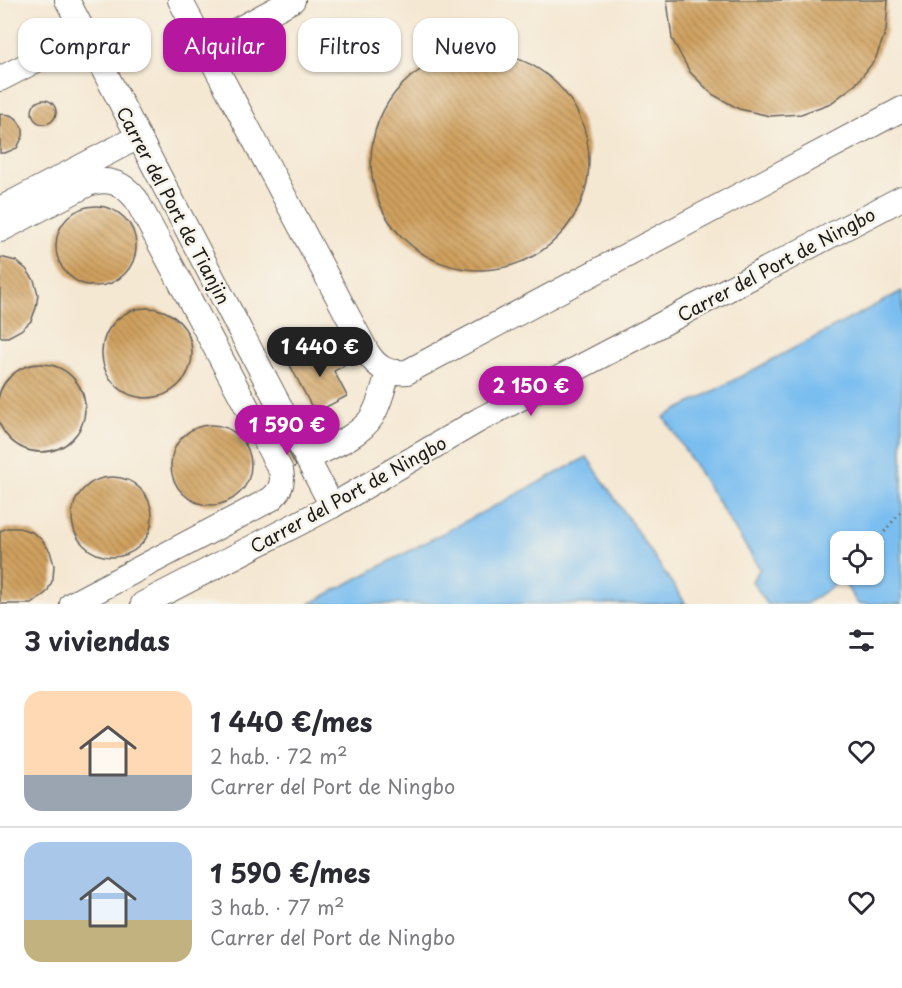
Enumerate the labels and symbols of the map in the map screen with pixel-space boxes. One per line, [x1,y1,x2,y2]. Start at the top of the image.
street label: Carrer del Port de Tianjin [110,101,238,309]
street label: Carrer del Port de Ningbo [672,200,880,328]
pin: 1 440 € [265,327,375,378]
pin: 2 150 € [476,366,586,417]
pin: 1 590 € [232,405,342,456]
street label: Carrer del Port de Ningbo [245,429,451,559]

